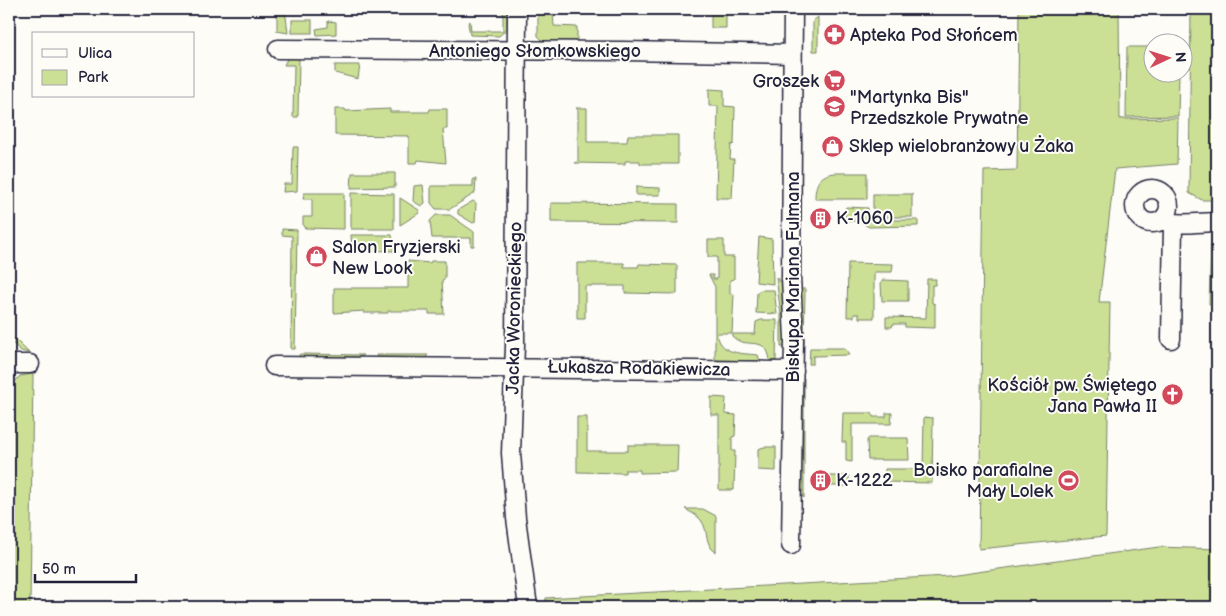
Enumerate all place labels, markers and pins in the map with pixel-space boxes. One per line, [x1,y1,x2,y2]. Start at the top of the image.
pharmacy icon: Apteka Pod Słońcem [822,23,846,47]
place label: Apteka Pod Słońcem [850,25,1018,46]
supermarket icon: Groszek [823,69,847,93]
place label: Groszek [752,71,819,92]
place label: "Martynka Bis" Przedszkole Prywatne [850,87,1029,129]
school or university icon: "Martynka Bis" Przedszkole Prywatne [822,95,846,119]
shop icon: Sklep wielobranżowy u Żaka [821,134,845,158]
place label: Sklep wielobranżowy u Żaka [849,135,1074,157]
building icon: K-1060 [808,206,832,230]
place label: K-1060 [836,208,893,229]
place label: Salon Fryzjerski New Look [332,237,461,279]
shop icon: Salon Fryzjerski New Look [304,245,328,269]
place label: Kościół pw. Świętego Jana Pawła II [987,373,1157,417]
church icon: Kościół pw. Świętego Jana Pawła II [1161,383,1185,407]
place label: Boisko parafialne Mały Lolek [913,460,1053,502]
building icon: K-1222 [808,468,832,492]
sports icon: Boisko parafialne Mały Lolek [1057,468,1081,492]
place label: K-1222 [836,470,893,491]

